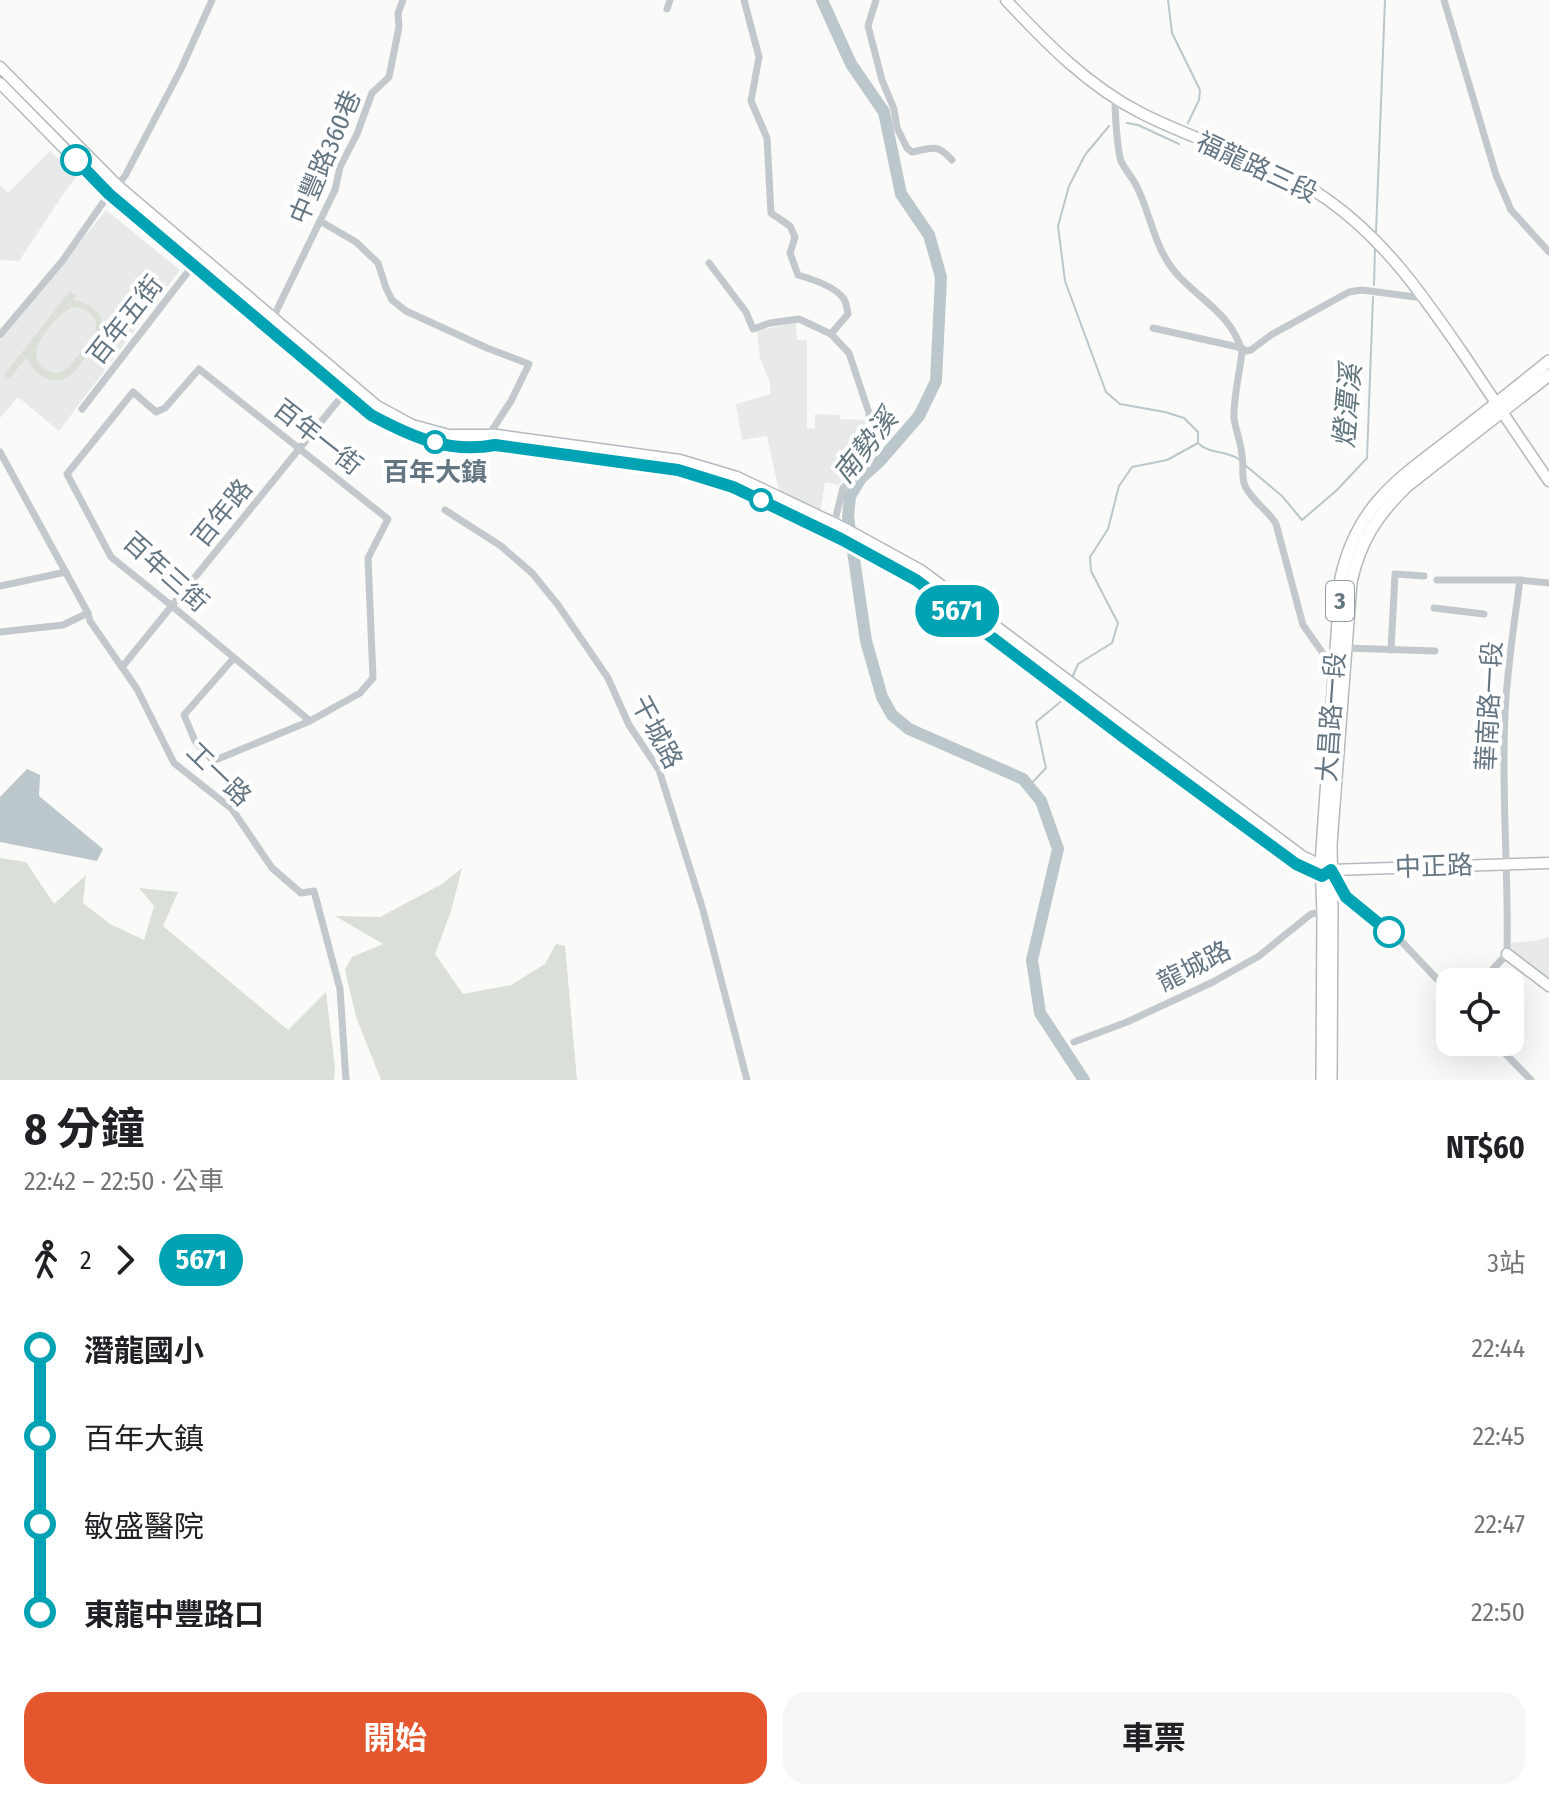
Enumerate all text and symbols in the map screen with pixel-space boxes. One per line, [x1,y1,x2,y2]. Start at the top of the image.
street label: 中豐路360巷 [283,86,368,229]
street label: 福龍路三段 [1191,126,1322,209]
unlabelled marker [61,145,91,175]
street label: 百年五街 [81,270,170,371]
water label: 燈潭溪 [1327,359,1368,449]
street label: 百年一街 [267,393,368,482]
water label: 南勢溪 [827,400,907,490]
marker: 百年大鎮 [424,431,446,453]
place label: 百年大鎮 [383,457,487,488]
street label: 百年路 [186,473,259,553]
unlabelled marker [750,489,772,511]
street label: 百年三街 [117,526,215,619]
road number: 3 [1326,581,1354,621]
line badge: 5671 [901,585,1013,637]
text: 5671 [931,594,983,627]
street label: 華南路一段 [1471,640,1508,772]
street label: 大昌路一段 [1312,651,1351,783]
street label: 干城路 [625,691,689,774]
street label: 工一路 [180,736,257,813]
street label: 中正路 [1394,850,1474,883]
unlabelled marker [1374,917,1404,947]
street label: 龍城路 [1152,935,1236,998]
map controls [1436,968,1524,1056]
button: locate [1436,968,1524,1056]
text: 8 分鐘 [24,1103,144,1156]
text: NT$60 [1446,1130,1525,1166]
text: 22:42 – 22:50 · 公車 [24,1166,224,1197]
icon: walk [24,1238,68,1282]
icon: forward [103,1238,147,1282]
text: 5671 [175,1243,227,1276]
text: 2 [80,1245,91,1276]
text: 3站 [1487,1248,1525,1279]
text: 潛龍國小 [84,1333,204,1369]
text: 22:44 [1472,1333,1525,1364]
text: 百年大鎮 [84,1421,204,1457]
text: 22:45 [1472,1421,1525,1452]
text: 敏盛醫院 [84,1509,204,1545]
text: 22:47 [1474,1509,1525,1540]
text: 東龍中豐路口 [84,1597,264,1633]
text: 22:50 [1471,1597,1525,1628]
button: 開始 [24,1692,767,1784]
button: 車票 [783,1692,1525,1784]

